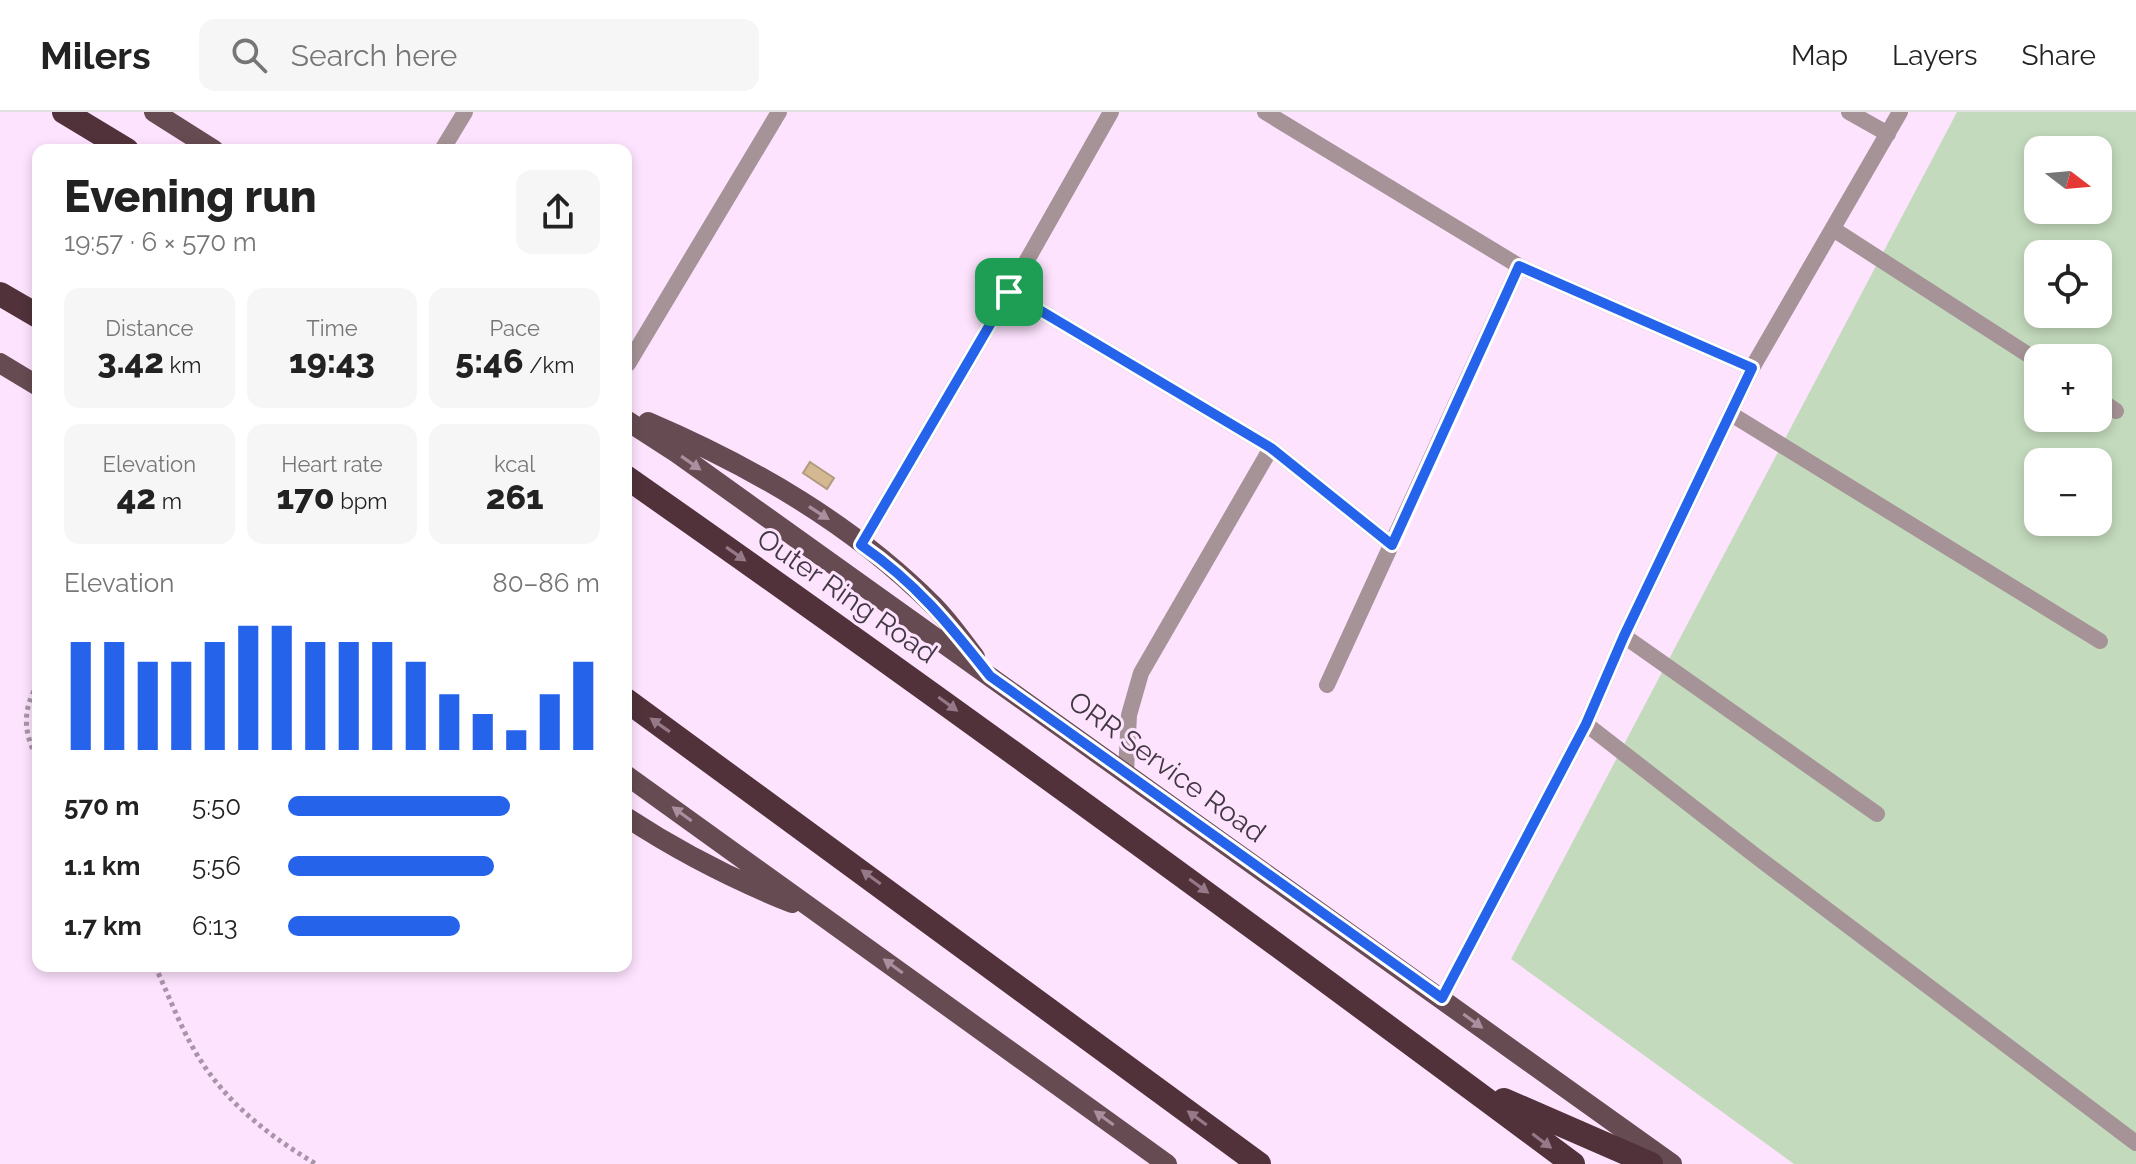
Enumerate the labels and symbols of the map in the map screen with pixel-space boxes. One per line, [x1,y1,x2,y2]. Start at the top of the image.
north arrow [2024,136,2112,224]
pin [975,258,1043,326]
one-way arrow [681,455,702,470]
one-way arrow [809,505,830,520]
street label: Outer Ring Road [751,522,943,670]
one-way arrow [725,546,746,561]
street label: ORR Service Road [1062,685,1272,849]
one-way arrow [937,696,959,712]
one-way arrow [650,717,671,733]
one-way arrow [671,807,692,823]
one-way arrow [860,870,881,885]
one-way arrow [1188,878,1209,893]
one-way arrow [883,958,904,974]
one-way arrow [1462,1012,1483,1028]
one-way arrow [1094,1110,1114,1126]
one-way arrow [1186,1110,1207,1126]
one-way arrow [1532,1133,1553,1149]

